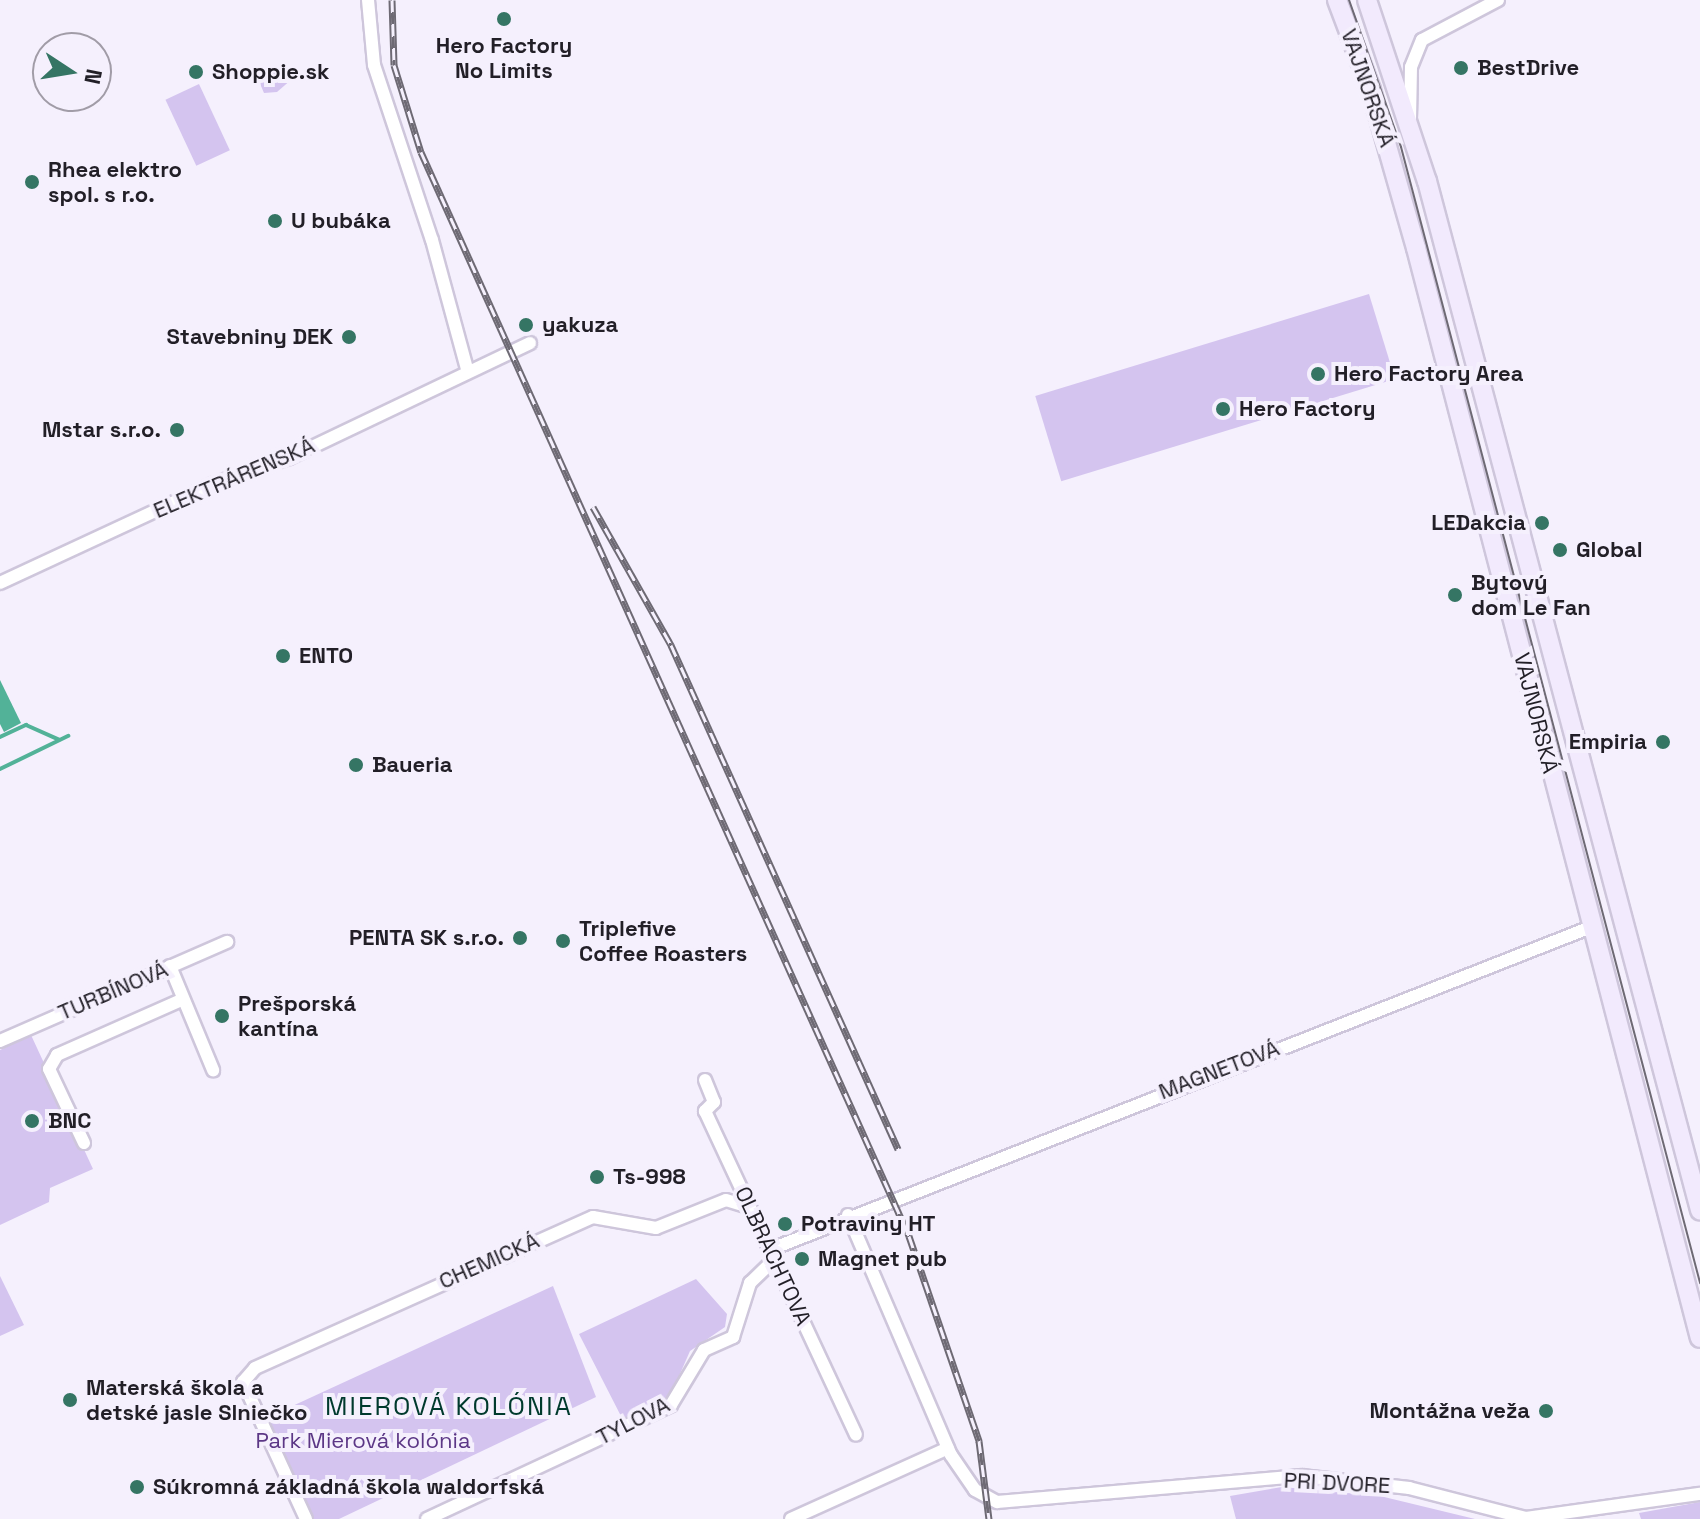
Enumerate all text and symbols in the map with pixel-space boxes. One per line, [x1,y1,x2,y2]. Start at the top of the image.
marker: Hero Factory No Limits [495,10,513,28]
street label: VAJNORSKÁ [1335,25,1401,151]
north arrow [32,32,112,112]
place label: Hero Factory No Limits [436,32,572,84]
place label: BestDrive [1477,55,1579,81]
place label: Shoppie.sk [212,59,329,85]
marker: BestDrive [1452,59,1470,77]
marker: Shoppie.sk [187,63,205,81]
text: N [78,66,109,87]
place label: Rhea elektro spol. s r.o. [48,156,182,208]
marker: Rhea elektro spol. s r.o. [23,173,41,191]
place label: U bubáka [291,208,391,234]
marker: U bubáka [266,212,284,230]
place label: yakuza [542,312,618,338]
marker: yakuza [517,316,535,334]
place label: Stavebniny DEK [167,324,333,350]
marker: Stavebniny DEK [340,328,358,346]
place label: Hero Factory Area [1334,361,1524,387]
marker: Hero Factory Area [1309,365,1327,383]
place label: Hero Factory [1239,396,1375,422]
marker: Hero Factory [1214,400,1232,418]
place label: Mstar s.r.o. [42,417,161,443]
marker: Mstar s.r.o. [168,421,186,439]
street label: ELEKTRÁRENSKÁ [149,432,319,524]
place label: LEDakcia [1431,510,1526,536]
marker: LEDakcia [1533,514,1551,532]
place label: Global [1576,537,1642,563]
marker: Global [1551,541,1569,559]
place label: Bytový dom Le Fan [1471,569,1591,620]
marker: Bytový dom Le Fan [1446,586,1464,604]
place label: ENTO [299,643,353,669]
marker: ENTO [274,647,292,665]
street label: VAJNORSKÁ [1508,650,1564,776]
place label: Empiria [1569,729,1647,755]
marker: Empiria [1654,733,1672,751]
place label: Baueria [372,752,453,778]
marker: Baueria [347,756,365,774]
place label: Triplefive Coffee Roasters [579,915,747,966]
place label: PENTA SK s.r.o. [349,925,504,951]
marker: PENTA SK s.r.o. [511,929,529,947]
marker: Triplefive Coffee Roasters [554,932,572,950]
street label: TURBÍNOVÁ [54,956,172,1026]
place label: Prešporská kantína [238,990,356,1042]
marker: Prešporská kantína [213,1007,231,1025]
street label: MAGNETOVÁ [1155,1035,1283,1105]
place label: BNC [48,1108,92,1134]
marker: BNC [23,1112,41,1130]
place label: Ts-998 [613,1164,686,1190]
marker: Ts-998 [588,1168,606,1186]
street label: OLBRACHTOVA [729,1182,817,1330]
place label: Potraviny HT [801,1211,936,1237]
marker: Potraviny HT [776,1215,794,1233]
street label: CHEMICKÁ [435,1227,543,1295]
place label: Magnet pub [818,1246,947,1272]
marker: Magnet pub [793,1250,811,1268]
place label: Materská škola a detské jasle Slniečko [86,1374,308,1426]
marker: Materská škola a detské jasle Slniečko [61,1391,79,1409]
district label: MIEROVÁ KOLÓNIA [325,1391,573,1423]
street label: TYLOVA [592,1391,674,1451]
place label: Montážna veža [1370,1398,1530,1424]
marker: Montážna veža [1537,1402,1555,1420]
park label: Park Mierová kolónia [255,1428,471,1454]
street label: PRI DVORE [1283,1467,1391,1499]
place label: Súkromná základná škola waldorfská [153,1474,544,1500]
marker: Súkromná základná škola waldorfská [128,1478,146,1496]

